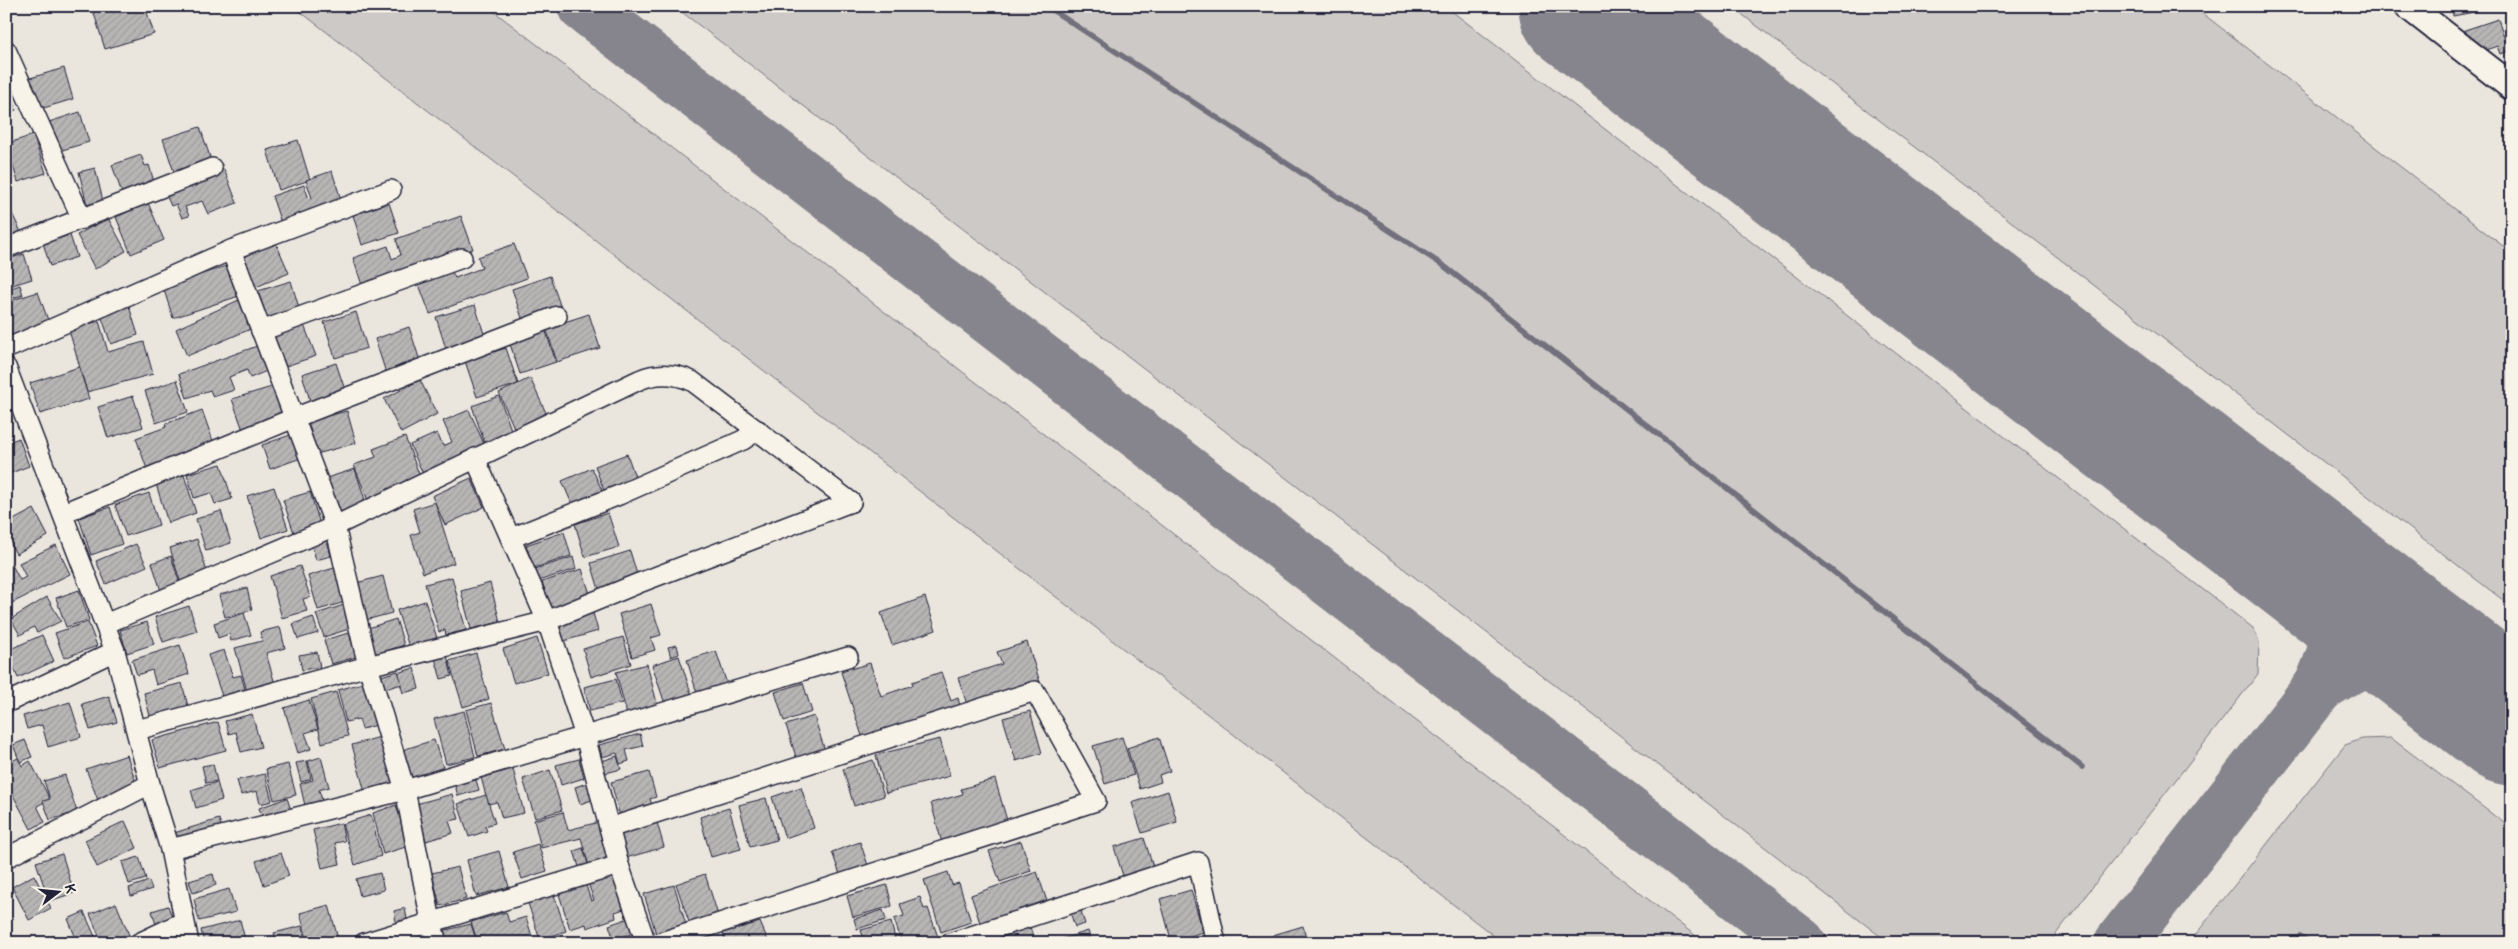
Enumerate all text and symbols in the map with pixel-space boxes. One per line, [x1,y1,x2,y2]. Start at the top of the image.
north arrow [32,866,82,916]
text: K [61,882,80,895]

